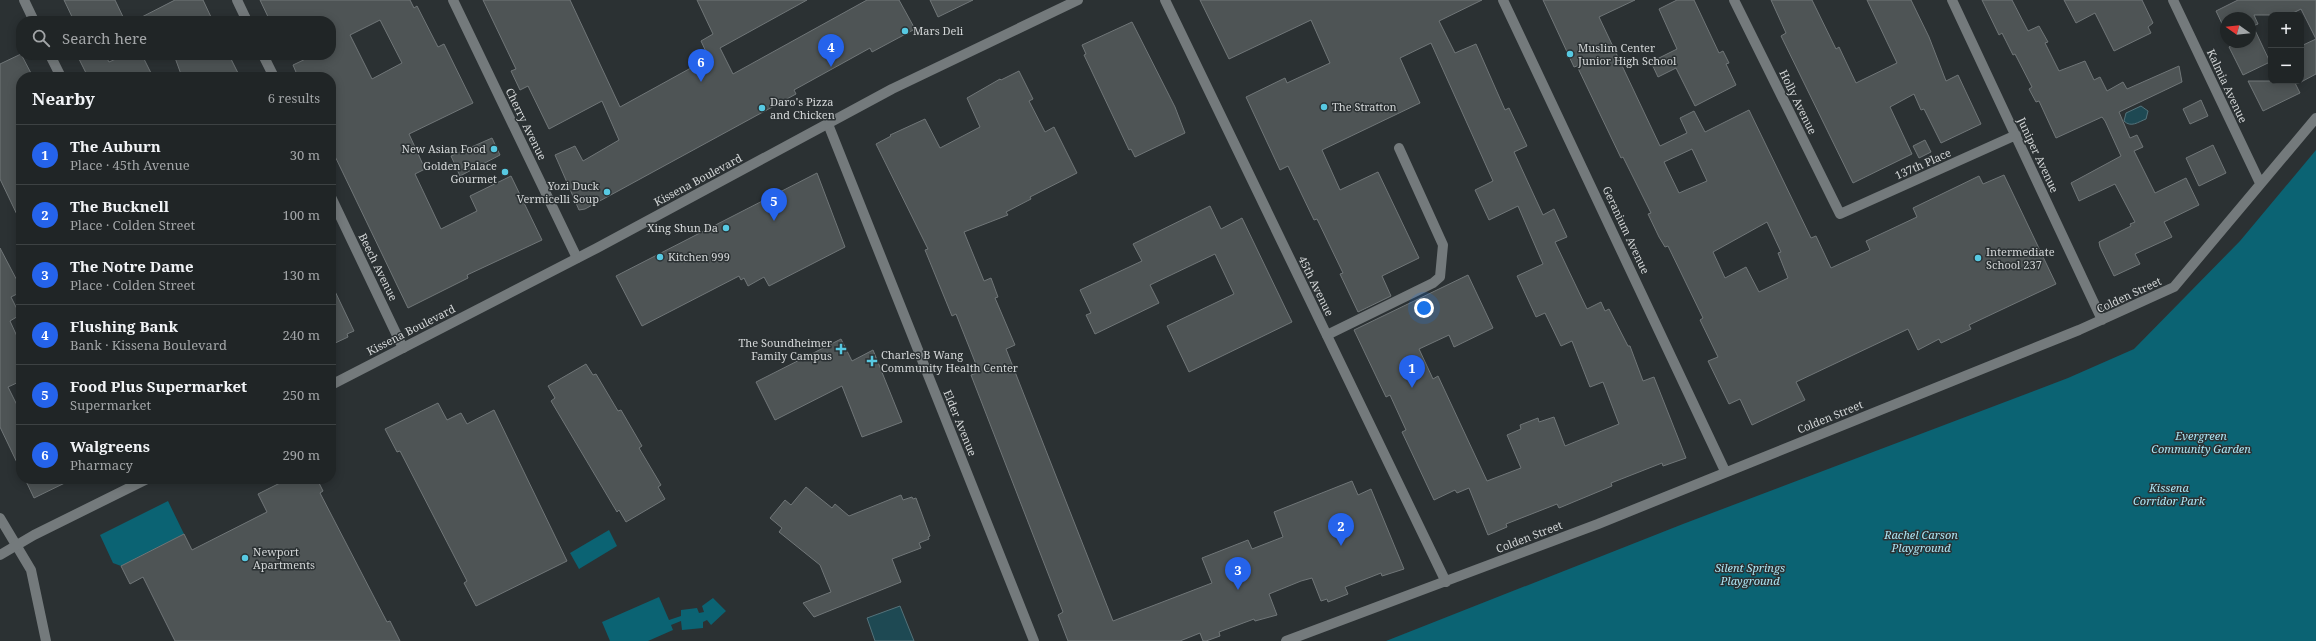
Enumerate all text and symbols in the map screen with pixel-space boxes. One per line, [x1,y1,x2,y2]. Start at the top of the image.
north arrow [2220,12,2256,48]
map controls [2268,12,2304,84]
button: + [2268,12,2304,48]
search box [16,16,336,60]
place label: Mars Deli [913,23,964,38]
marker: Mars Deli [900,26,910,36]
icon: search [30,27,52,49]
text: Search here [62,28,147,48]
pin: 4 [818,34,844,67]
place label: Muslim Center Junior High School [1577,40,1677,68]
street label: Kalmia Avenue [2204,47,2251,125]
button: − [2268,48,2304,84]
pin: 6 [688,49,714,82]
marker: Muslim Center Junior High School [1565,49,1575,59]
street label: Holly Avenue [1776,67,1821,137]
street label: Cherry Avenue [503,85,550,162]
text: Nearby [32,87,95,110]
text: 6 results [268,89,320,107]
place label: Daro's Pizza and Chicken [770,94,835,122]
place label: The Stratton [1332,99,1397,114]
marker: The Stratton [1319,102,1329,112]
marker: Daro's Pizza and Chicken [757,103,767,113]
street label: Juniper Avenue [2014,114,2063,195]
text: The Auburn [70,136,161,156]
place label: New Asian Food [401,141,486,156]
marker: New Asian Food [489,144,499,154]
street label: 137th Place [1892,145,1953,183]
text: 1 [41,146,49,164]
text: 30 m [290,146,320,164]
street label: Kissena Boulevard [651,150,745,209]
text: Place · 45th Avenue [70,156,190,174]
place label: Golden Palace Gourmet [423,158,497,186]
marker: Golden Palace Gourmet [500,167,510,177]
place label: Yozi Duck Vermicelli Soup [517,178,600,206]
street label: Geranium Avenue [1600,184,1653,276]
marker: Yozi Duck Vermicelli Soup [602,187,612,197]
pin: 5 [761,188,787,221]
text: The Bucknell [70,196,169,216]
text: 2 [41,206,49,224]
text: 100 m [283,206,320,224]
text: Place · Colden Street [70,216,195,234]
place label: Xing Shun Da [647,220,718,235]
marker: Xing Shun Da [721,223,731,233]
street label: Beech Avenue [356,230,401,303]
place label: Intermediate School 237 [1986,244,2055,272]
place label: Kitchen 999 [668,249,730,264]
marker: Kitchen 999 [655,252,665,262]
street label: 45th Avenue [1295,253,1338,319]
marker: Intermediate School 237 [1973,253,1983,263]
text: The Notre Dame [70,256,194,276]
text: 3 [41,266,49,284]
text: 130 m [283,266,320,284]
street label: Colden Street [2094,273,2164,316]
text: Place · Colden Street [70,276,195,294]
your location [1414,298,1434,318]
street label: Kissena Boulevard [364,301,458,358]
text: Flushing Bank [70,316,178,336]
text: 4 [41,326,49,344]
text: 240 m [283,326,320,344]
place label: The Soundheimer Family Campus [739,335,833,363]
text: Bank · Kissena Boulevard [70,336,227,354]
marker: The Soundheimer Family Campus [835,343,847,355]
place label: Charles B Wang Community Health Center [881,347,1019,375]
marker: Charles B Wang Community Health Center [866,355,878,367]
pin: 1 [1399,355,1425,388]
text: Food Plus Supermarket [70,376,247,396]
text: 5 [41,386,49,404]
text: 250 m [283,386,320,404]
street label: Elder Avenue [940,387,981,458]
text: Supermarket [70,396,151,414]
street label: Colden Street [1795,396,1865,437]
park label: Evergreen Community Garden [2151,428,2251,456]
text: Walgreens [70,436,150,456]
text: 6 [41,446,49,464]
text: 290 m [283,446,320,464]
text: Pharmacy [70,456,133,474]
park label: Kissena Corridor Park [2133,480,2206,508]
pin: 2 [1328,513,1354,546]
street label: Colden Street [1494,517,1564,556]
park label: Rachel Carson Playground [1883,527,1958,555]
place label: Newport Apartments [253,544,315,572]
marker: Newport Apartments [240,553,250,563]
pin: 3 [1225,557,1251,590]
park label: Silent Springs Playground [1715,560,1785,588]

